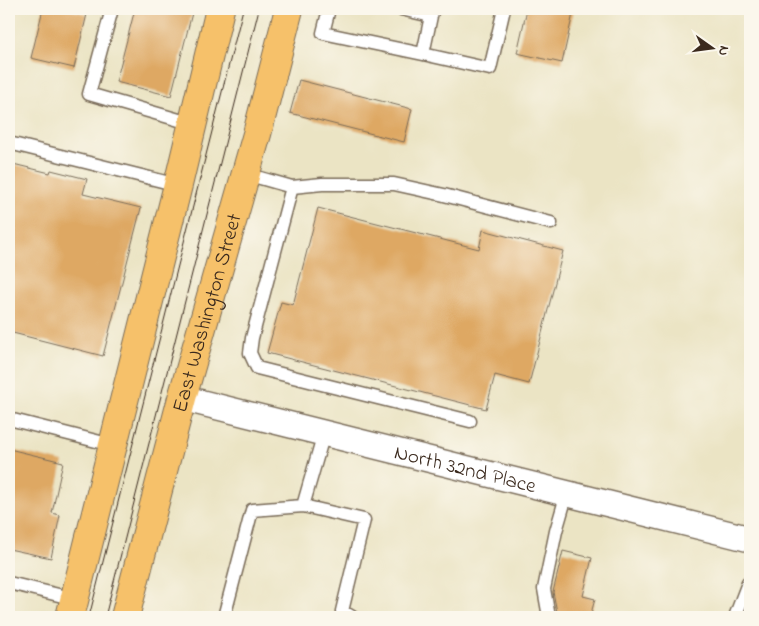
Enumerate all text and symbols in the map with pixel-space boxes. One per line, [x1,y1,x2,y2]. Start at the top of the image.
north arrow [686,22,736,72]
text: N [712,44,734,58]
street label: East Washington Street [166,210,251,416]
street label: North 32nd Place [391,438,539,502]

